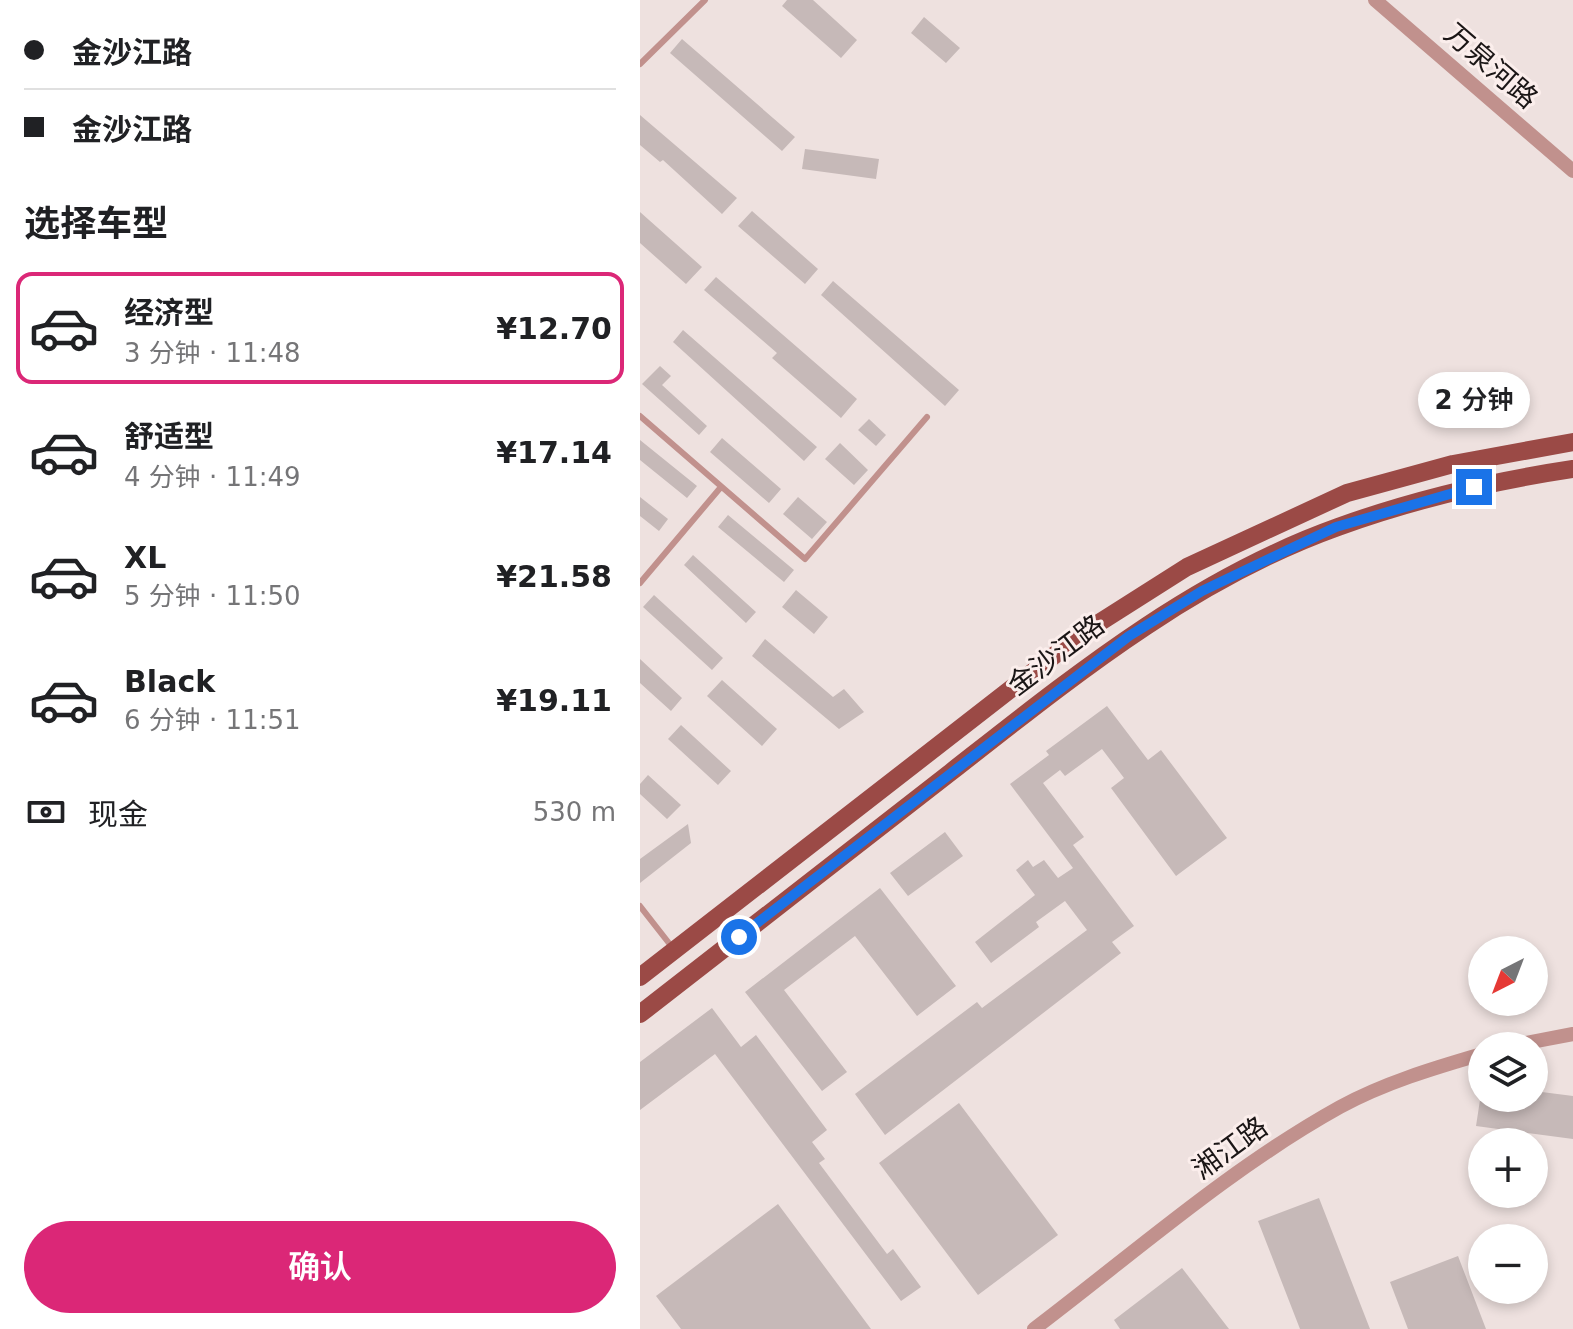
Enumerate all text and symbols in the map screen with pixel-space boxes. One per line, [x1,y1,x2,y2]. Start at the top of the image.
street label: 万泉河路 [1438,17,1544,115]
text: 金沙江路 [72,35,192,70]
text: 金沙江路 [72,112,192,147]
text: 选择车型 [24,203,168,244]
icon: car [28,292,100,364]
text: 经济型 [124,295,214,330]
text: ¥12.70 [496,311,612,346]
text: 3 分钟 · 11:48 [124,338,301,368]
callout: 2 分钟 [1418,371,1530,427]
text: 2 分钟 [1434,385,1514,415]
icon: car [28,416,100,488]
text: 舒适型 [124,419,214,454]
text: ¥17.14 [496,435,612,470]
text: 4 分钟 · 11:49 [124,462,301,492]
route end [1456,469,1492,505]
icon: car [28,540,100,612]
text: XL [124,540,166,575]
text: ¥21.58 [496,559,612,594]
text: 5 分钟 · 11:50 [124,581,301,611]
street label: 金沙江路 [1001,608,1111,702]
icon: car [28,664,100,736]
text: Black [124,664,215,699]
text: ¥19.11 [496,683,612,718]
text: 6 分钟 · 11:51 [124,705,301,735]
icon: cash [24,790,68,834]
text: 现金 [88,797,148,832]
text: 530 m [533,797,616,827]
route start [721,919,757,955]
north arrow [1468,936,1548,1016]
map controls [1468,936,1548,1304]
button: layers [1468,1032,1548,1112]
street label: 湘江路 [1186,1110,1274,1186]
button: + [1468,1128,1548,1208]
button: 确认 [24,1221,616,1313]
button: − [1468,1224,1548,1304]

